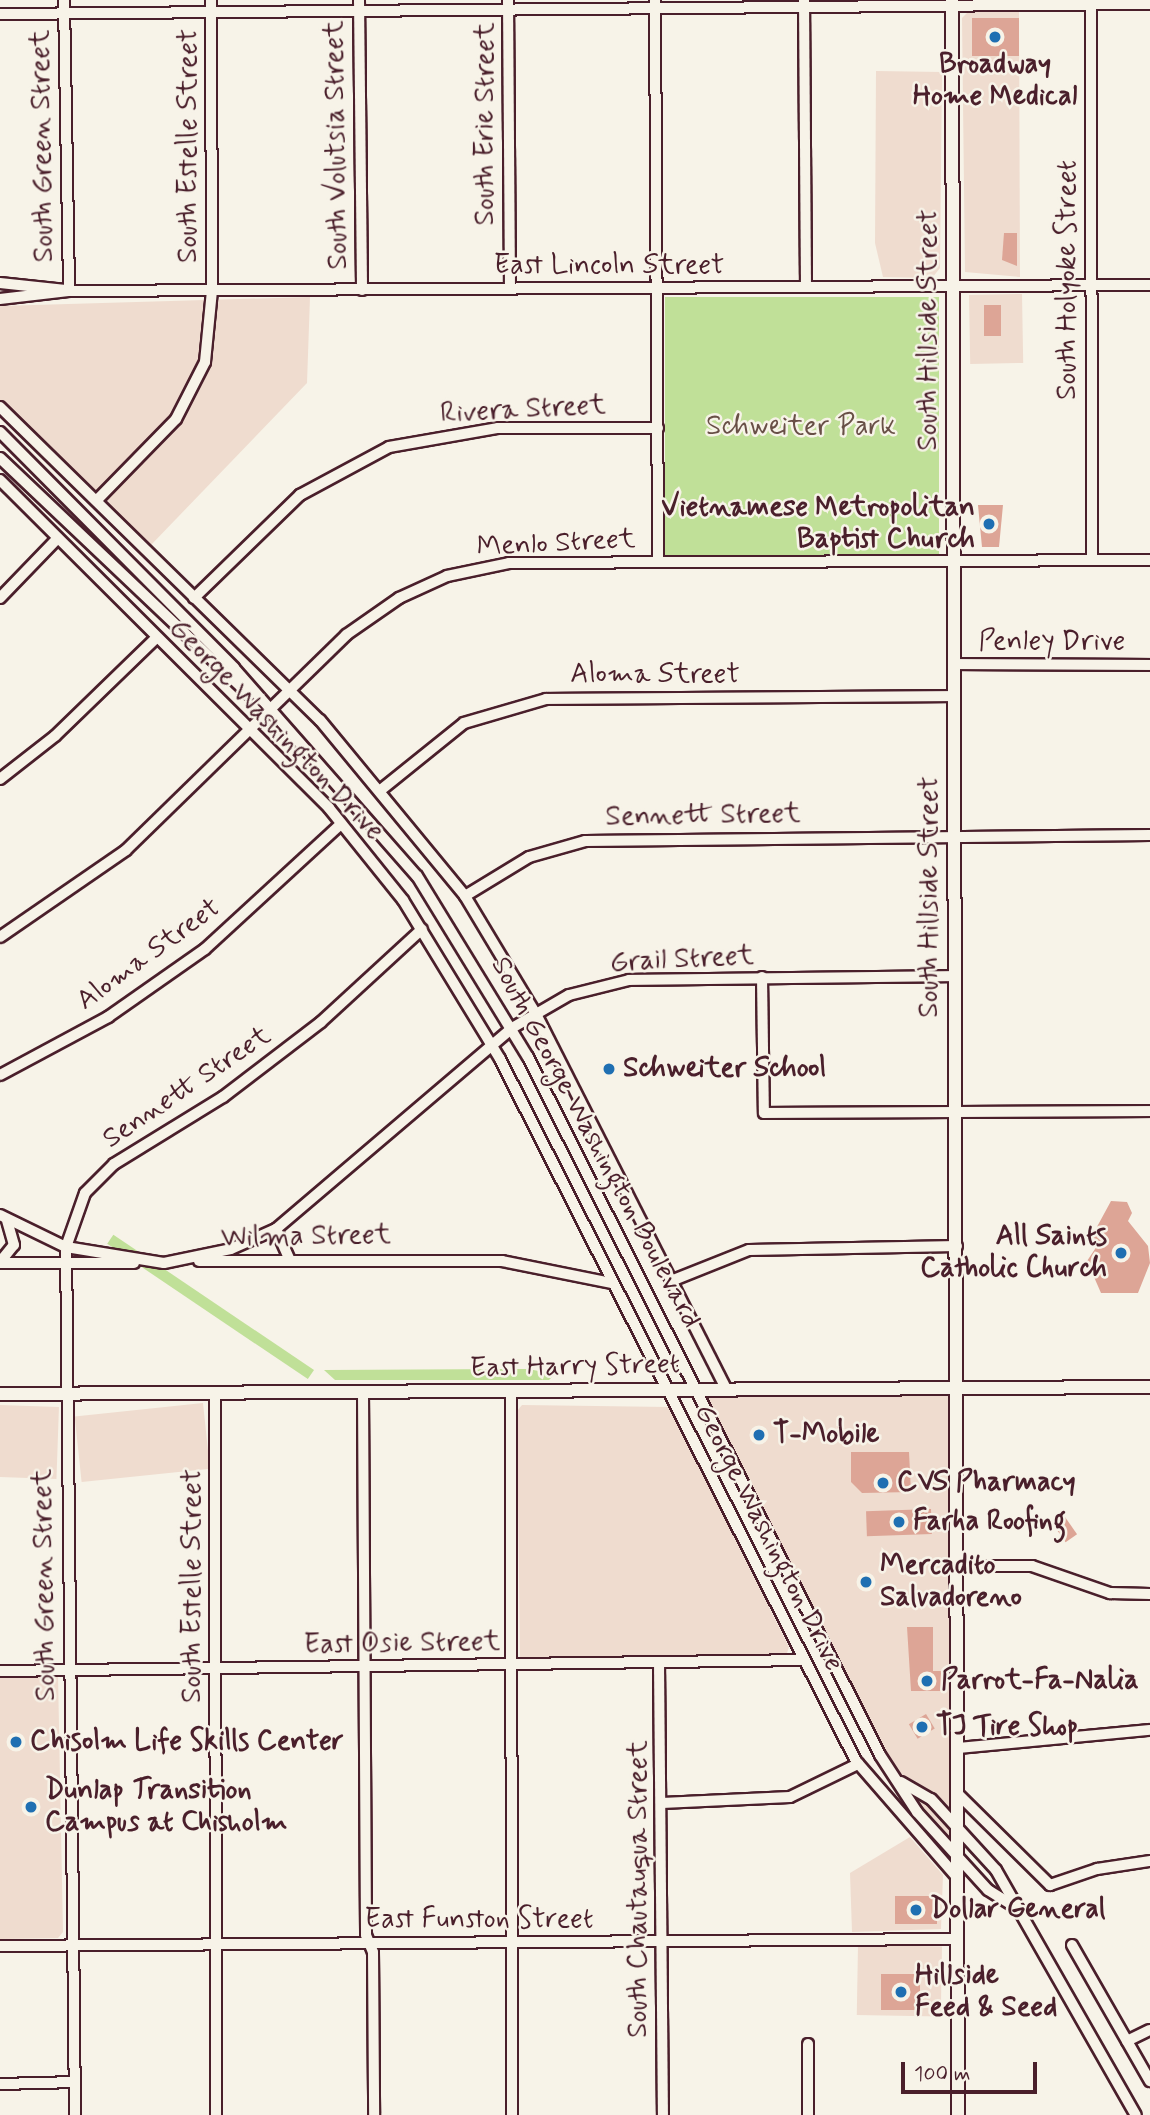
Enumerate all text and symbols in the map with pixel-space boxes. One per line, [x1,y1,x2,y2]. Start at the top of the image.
street label: South Volutsia Street [318,20,356,270]
street label: South Erie Street [469,22,503,226]
street label: South Green Street [24,29,62,263]
marker: Broadway Home Medical [987,29,1003,45]
street label: South Estelle Street [172,30,206,262]
place label: Broadway Home Medical [910,48,1080,114]
street label: South Holyoke Street [1051,158,1085,402]
street label: South Hillside Street [912,210,946,450]
street label: East Lincoln Street [494,249,724,283]
street label: Rivera Street [439,389,607,431]
park label: Schweiter Park [708,410,894,444]
place label: Vietnamese Metropolitan Baptist Church [664,491,975,557]
marker: Vietnamese Metropolitan Baptist Church [981,516,997,532]
street label: Menlo Street [476,523,636,565]
street label: George Washington Drive [162,613,390,847]
street label: Penley Drive [979,625,1125,659]
street label: Aloma Street [571,658,739,692]
street label: South Hillside Street [913,777,947,1017]
street label: Sennett Street [605,797,801,835]
street label: Aloma Street [71,892,227,1018]
street label: Grail Street [609,939,755,981]
street label: South George Washington Boulevard [484,954,706,1332]
street label: Sennett Street [97,1019,277,1157]
place label: Schweiter School [623,1052,826,1086]
marker: Schweiter School [601,1061,617,1077]
street label: Wilma Street [221,1219,391,1255]
place label: All Saints Catholic Church [913,1220,1107,1286]
marker: All Saints Catholic Church [1113,1245,1129,1261]
street label: East Harry Street [467,1348,683,1386]
street label: George Washington Drive [687,1400,849,1676]
place label: T-Mobile [773,1418,880,1452]
marker: T-Mobile [751,1427,767,1443]
place label: CVS Pharmacy [897,1466,1076,1500]
street label: South Green Street [26,1468,64,1702]
street label: South Estelle Street [176,1470,210,1702]
marker: CVS Pharmacy [875,1475,891,1491]
place label: Farha Roofing [913,1505,1067,1539]
marker: Farha Roofing [891,1514,907,1530]
place label: Mercadito Salvadoreno [880,1549,1022,1615]
marker: Mercadito Salvadoreno [858,1574,874,1590]
street label: East Osie Street [303,1625,501,1663]
place label: Parrot-Fa-Nalia [941,1664,1139,1698]
marker: Parrot-Fa-Nalia [919,1673,935,1689]
place label: TJ Tire Shop [936,1710,1076,1744]
marker: TJ Tire Shop [914,1719,930,1735]
place label: Chisolm Life Skills Center [30,1725,348,1759]
marker: Chisolm Life Skills Center [8,1734,24,1750]
street label: South Chautauqua Street [622,1740,656,2038]
place label: Dunlap Transition Campus at Chisholm [45,1774,294,1840]
marker: Dunlap Transition Campus at Chisholm [23,1799,39,1815]
place label: Dollar General [930,1893,1103,1927]
marker: Dollar General [908,1902,924,1918]
street label: East Funston Street [362,1903,596,1937]
place label: Hillside Feed & Seed [915,1959,1057,2025]
marker: Hillside Feed & Seed [893,1984,909,2000]
scale bar [905,2048,1042,2092]
text: 100 m [914,2060,970,2088]

